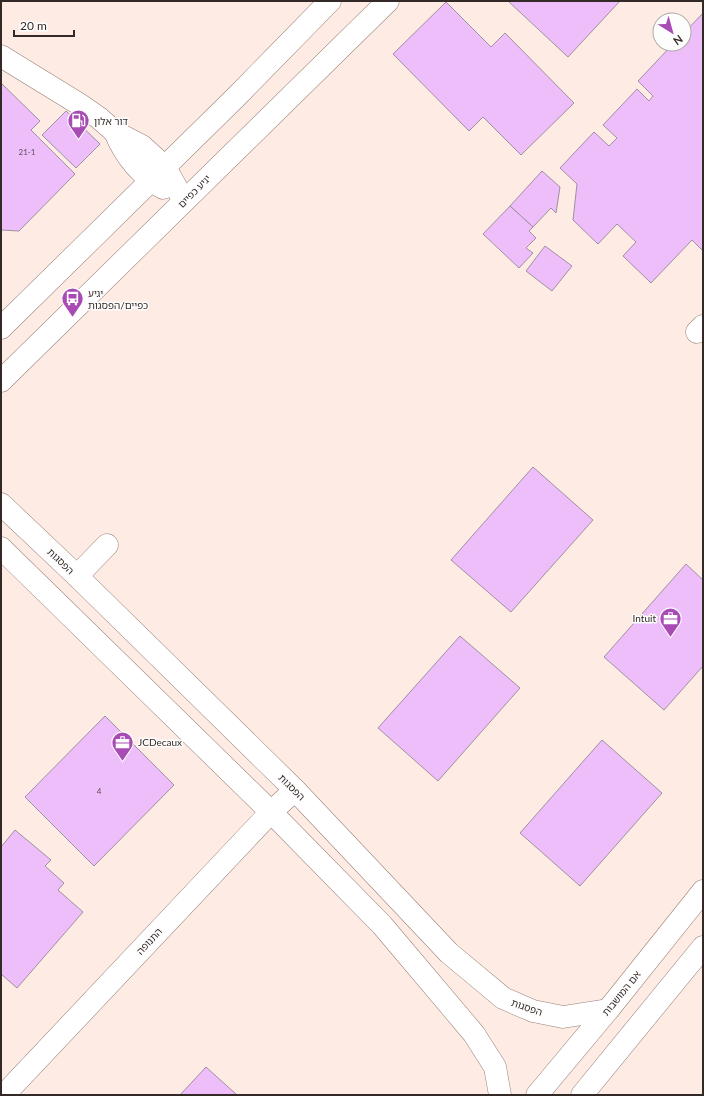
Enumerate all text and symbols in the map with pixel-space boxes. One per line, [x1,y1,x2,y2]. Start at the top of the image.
scale bar [14,12,74,38]
north arrow [652,12,692,52]
text: 20 m [20,18,47,33]
text: N [671,33,686,48]
fuel station icon: דור אלון [65,108,91,141]
place label: דור אלון [94,115,128,127]
house number: 21-1 [19,147,36,157]
street label: יגיע כפיים [175,172,213,210]
bus stop icon: יגיע כפיים/הפסגות [59,286,85,319]
place label: יגיע כפיים/הפסגות [88,287,148,311]
street label: הפסגות [45,545,77,577]
office icon: Intuit [658,605,684,638]
place label: Intuit [633,612,656,624]
office icon: JCDecaux [109,729,135,762]
place label: JCDecaux [138,736,182,748]
street label: הפסגות [276,771,308,803]
house number: 4 [97,786,102,796]
street label: התנופה [134,925,164,957]
street label: אם המושבות [599,968,643,1018]
street label: הפסגות [510,996,544,1018]

